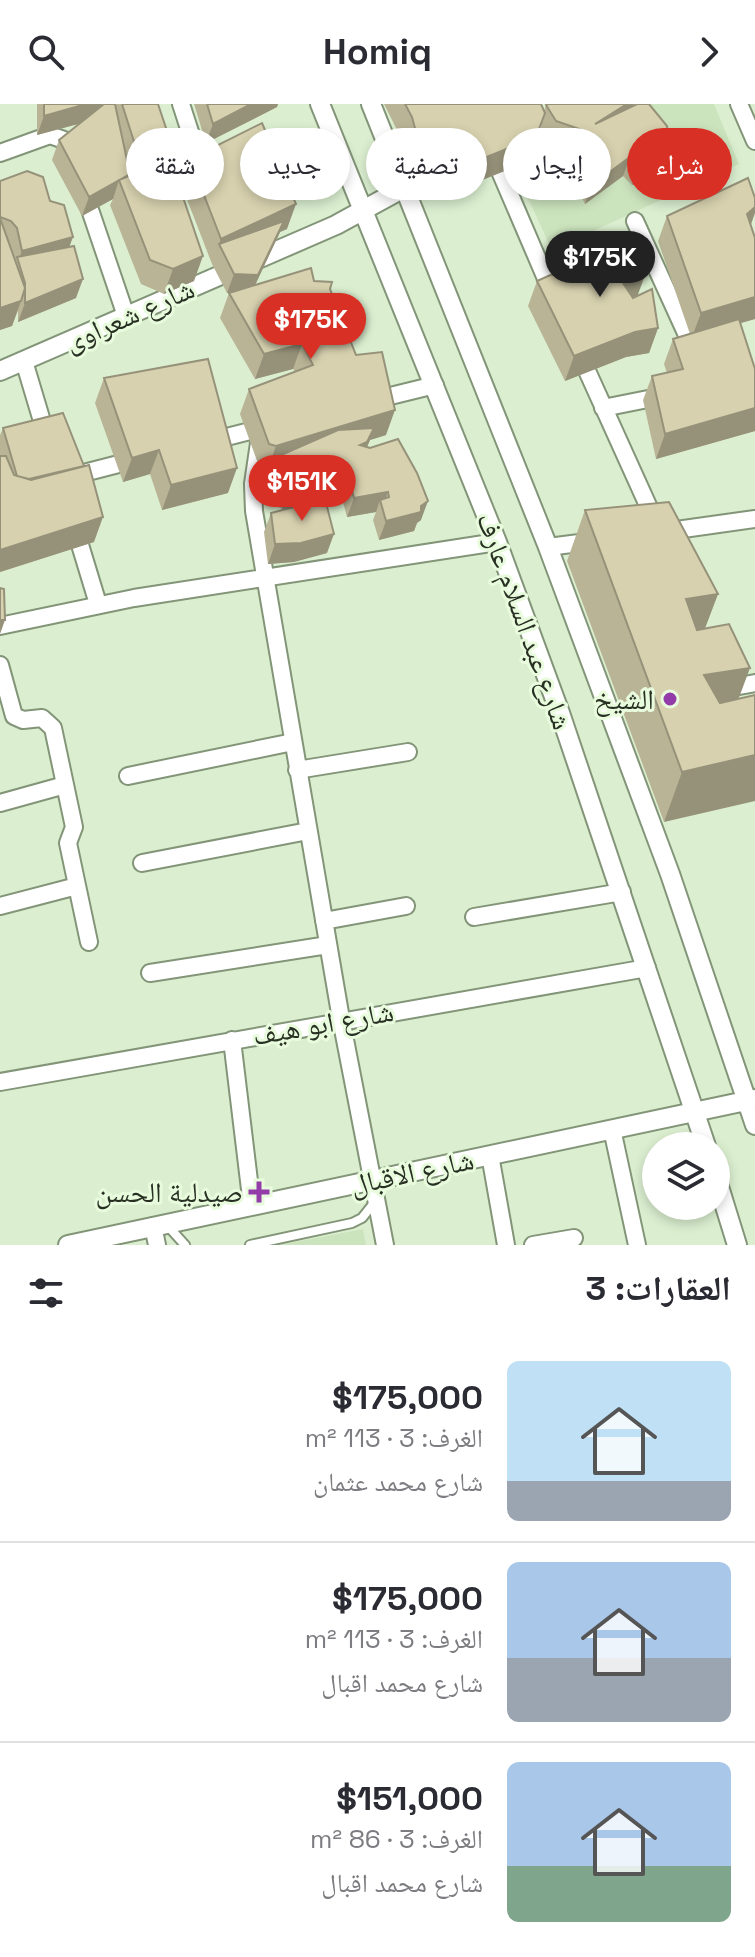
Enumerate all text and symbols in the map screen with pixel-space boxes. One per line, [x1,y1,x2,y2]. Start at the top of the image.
text: Homiq [323,29,432,75]
icon: search [24,30,68,74]
icon: forward [687,30,731,74]
chip: شقة [126,128,224,200]
chip: جديد [240,128,350,200]
chip: تصفية [366,128,487,200]
chip: إيجار [503,128,611,200]
chip: شراء [627,128,732,200]
pin: $175K [544,231,656,299]
text: $175K [563,240,637,274]
street label: شارع شعراوى [58,270,200,360]
pin: $175K [255,293,367,361]
text: $175K [274,302,348,336]
pin: $151K [246,455,358,523]
text: $151K [267,464,337,498]
street label: شارع عبد السلام عارف [468,508,581,735]
place label: الشيخ [594,681,654,717]
marker: الشيخ [661,690,679,708]
street label: شارع ابو هيف [250,993,396,1053]
map controls [642,1132,730,1220]
button: layers [642,1132,730,1220]
street label: شارع الاقبال [347,1141,477,1203]
place label: صيدلية الحسن [96,1174,243,1210]
marker: صيدلية الحسن [250,1183,268,1201]
text: العقارات: 3 [586,1267,731,1310]
icon: filters [24,1271,68,1315]
text: $175,000 [332,1376,483,1419]
icon: home [571,1393,667,1489]
text: الغرف: 3 · 113 m² [305,1421,483,1455]
text: شارع محمد عثمان [313,1465,483,1499]
text: $175,000 [332,1577,483,1620]
icon: home [571,1594,667,1690]
text: الغرف: 3 · 113 m² [305,1622,483,1656]
text: شارع محمد اقبال [321,1666,483,1700]
text: $151,000 [336,1777,483,1820]
icon: home [571,1794,667,1890]
text: الغرف: 3 · 86 m² [310,1822,483,1856]
text: شارع محمد اقبال [321,1866,483,1900]

